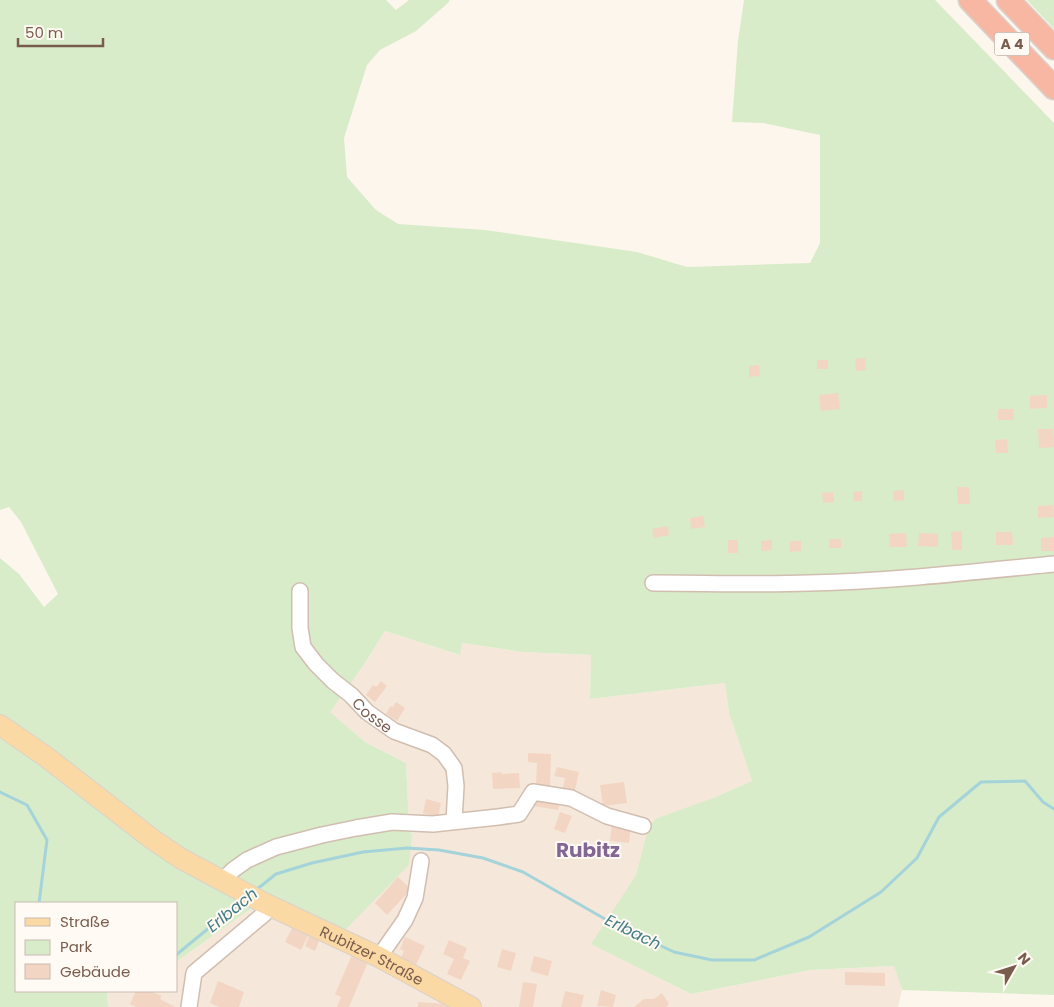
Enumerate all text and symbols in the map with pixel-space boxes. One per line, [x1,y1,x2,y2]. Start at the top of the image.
scale bar [18,15,102,47]
text: 50 m [25,22,63,43]
road number: A 4 [994,33,1030,56]
street label: Cosse [348,692,397,737]
district label: Rubitz [556,836,620,864]
water label: Erlbach [202,882,262,938]
legend [15,902,178,992]
water label: Erlbach [601,909,665,955]
text: Straße [60,911,110,932]
street label: Rubitzer Straße [317,920,427,990]
text: Park [60,936,92,957]
north arrow [989,942,1039,992]
text: N [1013,948,1035,969]
text: Gebäude [60,961,130,982]

